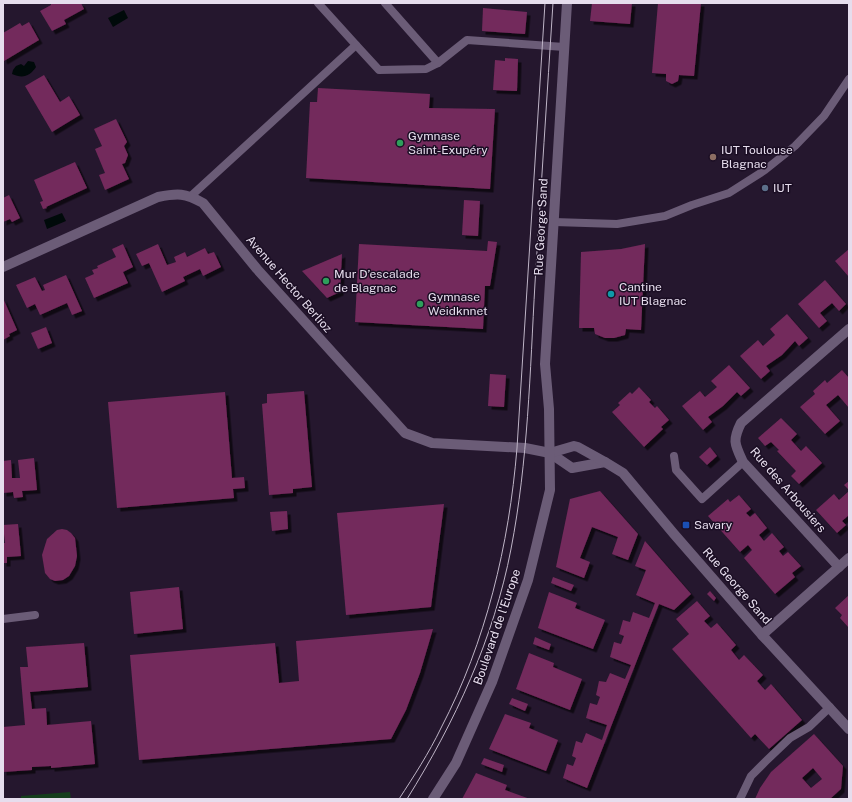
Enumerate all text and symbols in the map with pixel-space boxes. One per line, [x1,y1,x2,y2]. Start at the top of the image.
place label: Gymnase Saint-Exupéry [408,129,488,157]
marker: Gymnase Saint-Exupéry [395,138,405,148]
place label: IUT Toulouse Blagnac [721,143,793,171]
marker: IUT Toulouse Blagnac [708,152,718,162]
street label: Rue George Sand [531,178,551,276]
place label: IUT [773,181,792,195]
marker: IUT [760,183,770,193]
street label: Avenue Hector Berlioz [243,233,335,335]
place label: Mur D’escalade de Blagnac [334,267,420,295]
marker: Mur D’escalade de Blagnac [321,276,331,286]
place label: Cantine IUT Blagnac [619,280,687,308]
marker: Cantine IUT Blagnac [606,289,616,299]
place label: Gymnase Weidknnet [428,290,488,318]
marker: Gymnase Weidknnet [415,299,425,309]
street label: Rue des Arbousiers [747,445,829,535]
place label: Savary [694,518,733,532]
marker: Savary [681,520,691,530]
street label: Rue George Sand [700,545,774,627]
street label: Boulevard de l'Europe [471,567,523,687]

